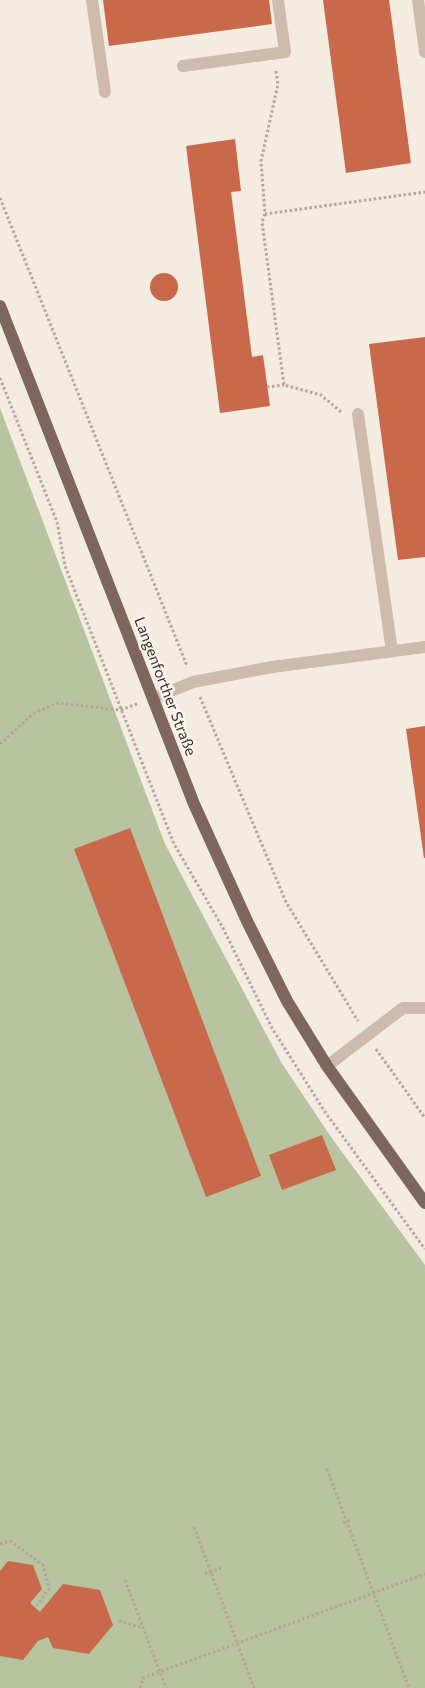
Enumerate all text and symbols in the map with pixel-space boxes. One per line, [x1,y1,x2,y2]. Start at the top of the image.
street label: Langenforther Straße [131,614,201,758]

